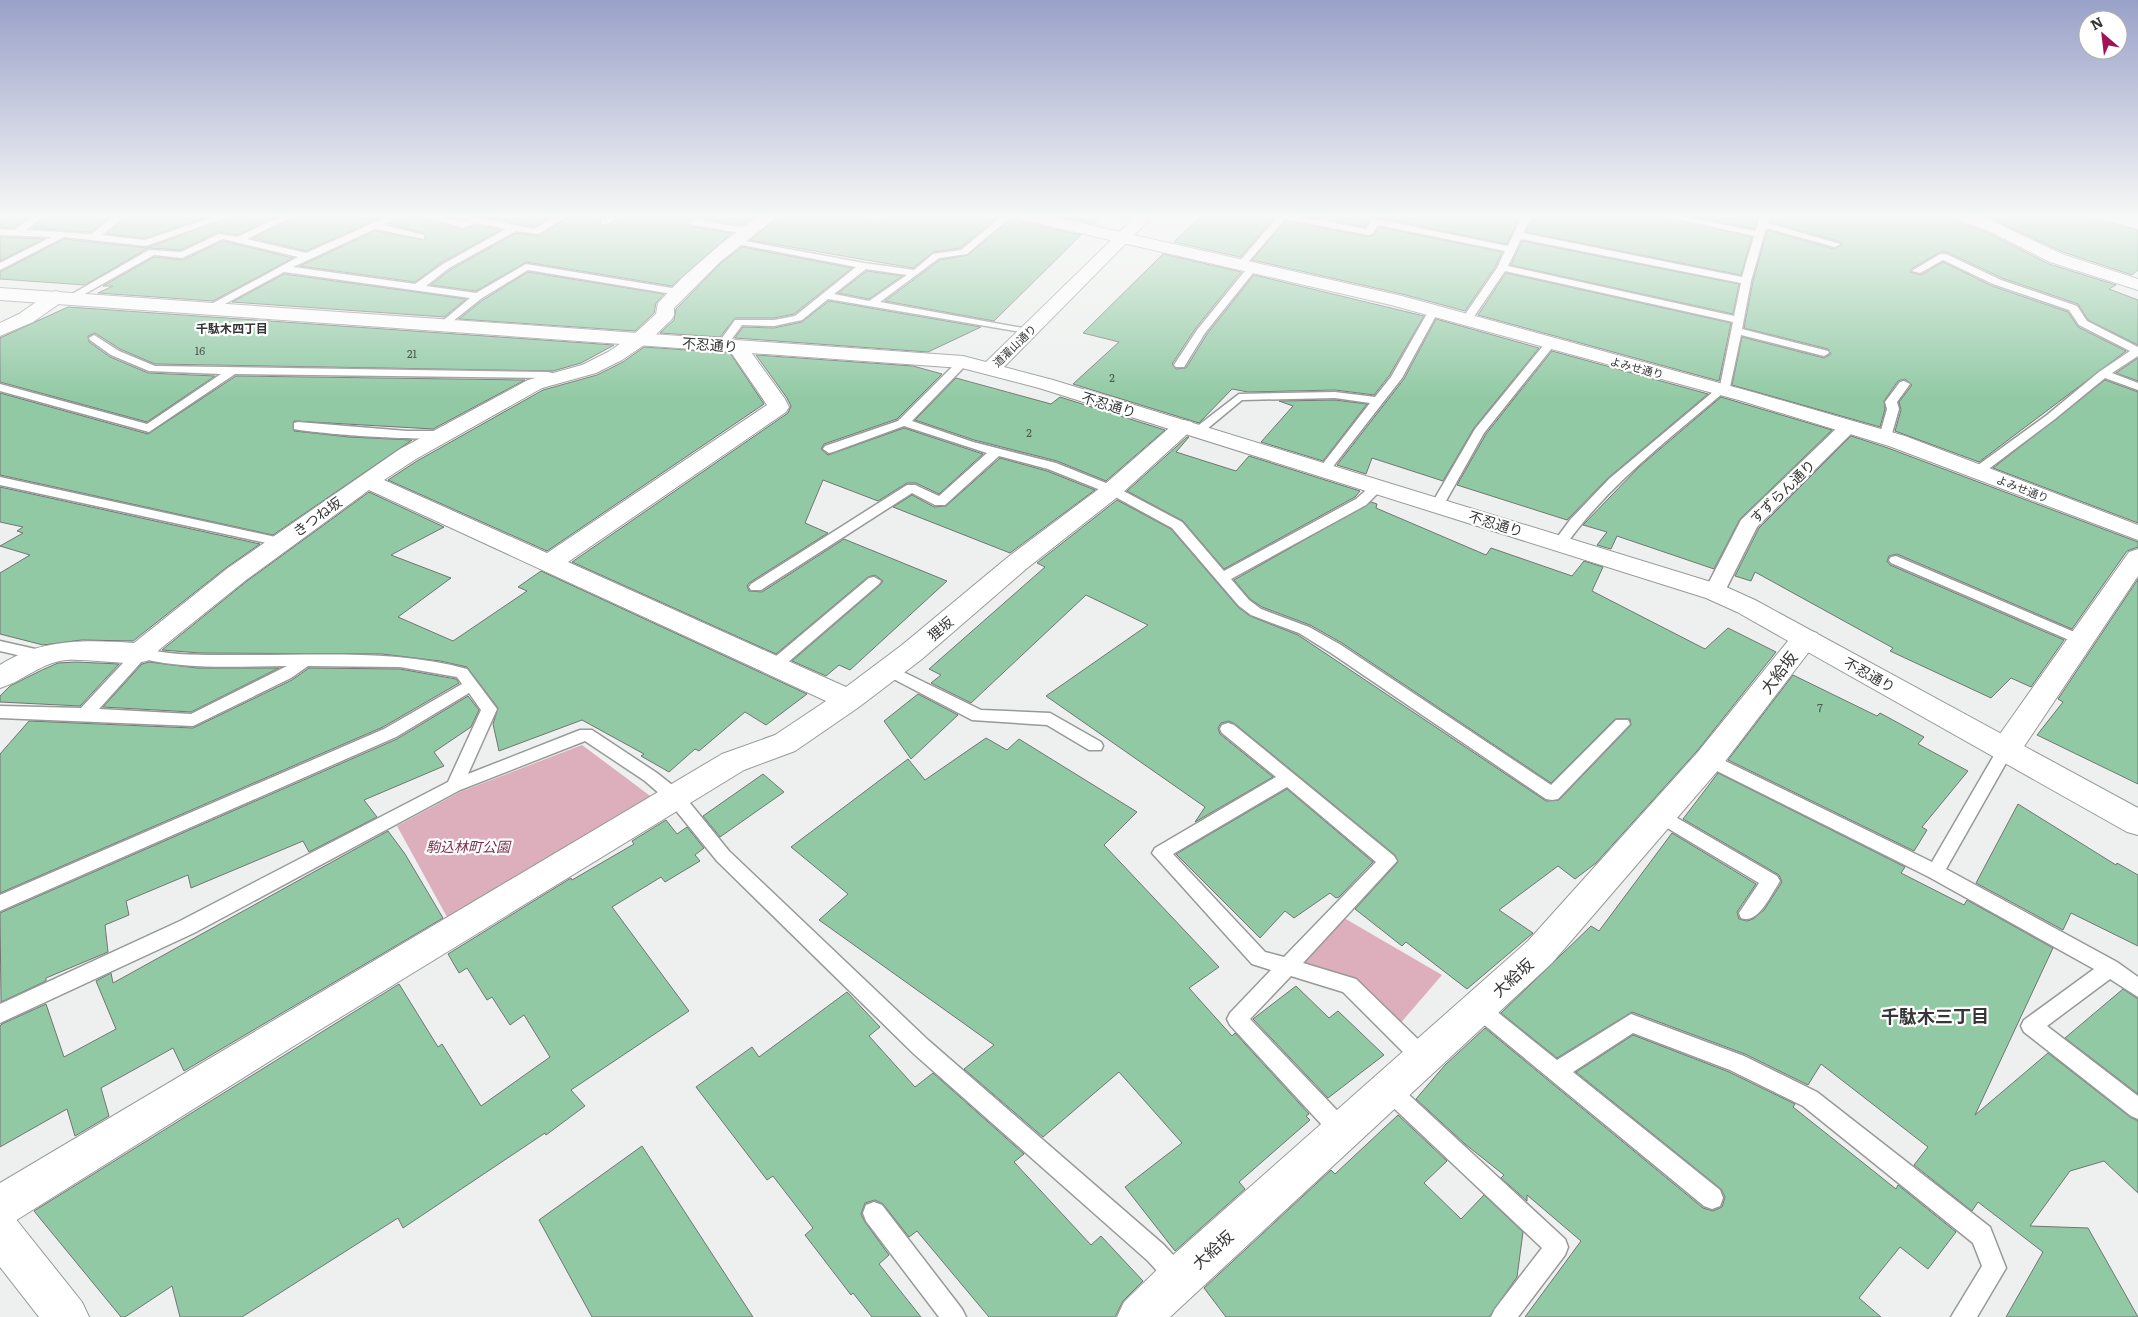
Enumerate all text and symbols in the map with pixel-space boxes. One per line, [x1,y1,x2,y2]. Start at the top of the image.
north arrow [2078,10,2128,60]
text: N [2087,11,2107,34]
district label: 千駄木四丁目 [196,319,268,337]
street label: 道灌山通り [989,320,1039,370]
street label: 不忍通り [681,332,739,356]
house number: 16 [195,342,205,358]
house number: 21 [407,345,418,361]
street label: よみせ通り [1608,352,1666,382]
house number: 2 [1109,369,1115,385]
street label: 不忍通り [1079,386,1139,422]
house number: 2 [1026,424,1032,440]
street label: すずらん通り [1745,455,1819,527]
street label: よみせ通り [1994,471,2052,505]
street label: きつね坂 [288,491,346,541]
street label: 不忍通り [1466,505,1526,541]
street label: 狸坂 [923,611,957,645]
street label: 大給坂 [1754,646,1802,698]
street label: 不忍通り [1841,652,1899,696]
house number: 7 [1817,699,1823,715]
park label: 駒込林町公園 [426,836,512,856]
street label: 大給坂 [1486,952,1538,1002]
district label: 千駄木三丁目 [1881,1002,1989,1029]
street label: 大給坂 [1186,1224,1238,1274]

